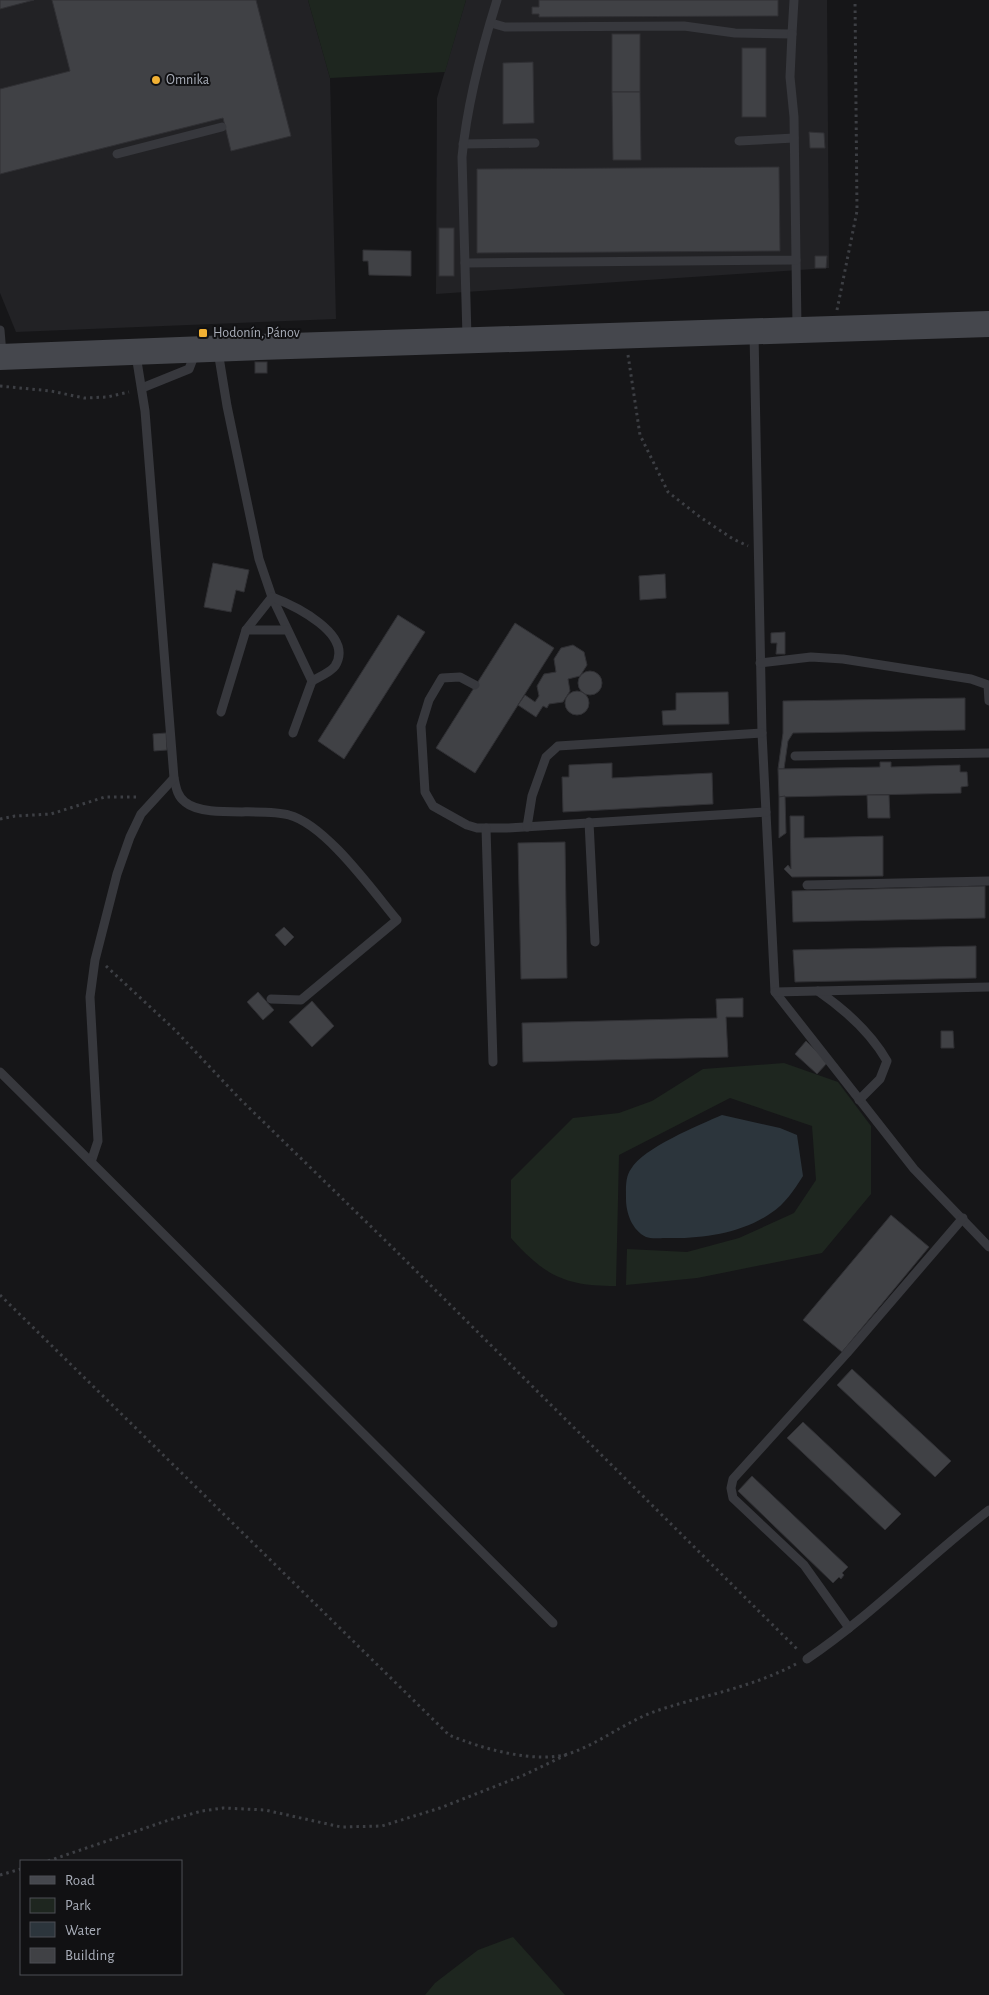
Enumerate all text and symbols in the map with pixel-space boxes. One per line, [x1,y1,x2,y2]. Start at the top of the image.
place label: Omnika [166,73,210,87]
marker: Omnika [150,74,162,86]
place label: Hodonín, Pánov [213,326,300,340]
marker: Hodonín, Pánov [197,327,209,339]
legend [20,1860,182,1975]
text: Road [65,1873,95,1888]
text: Park [65,1898,91,1913]
text: Water [65,1923,101,1938]
text: Building [65,1948,115,1963]

